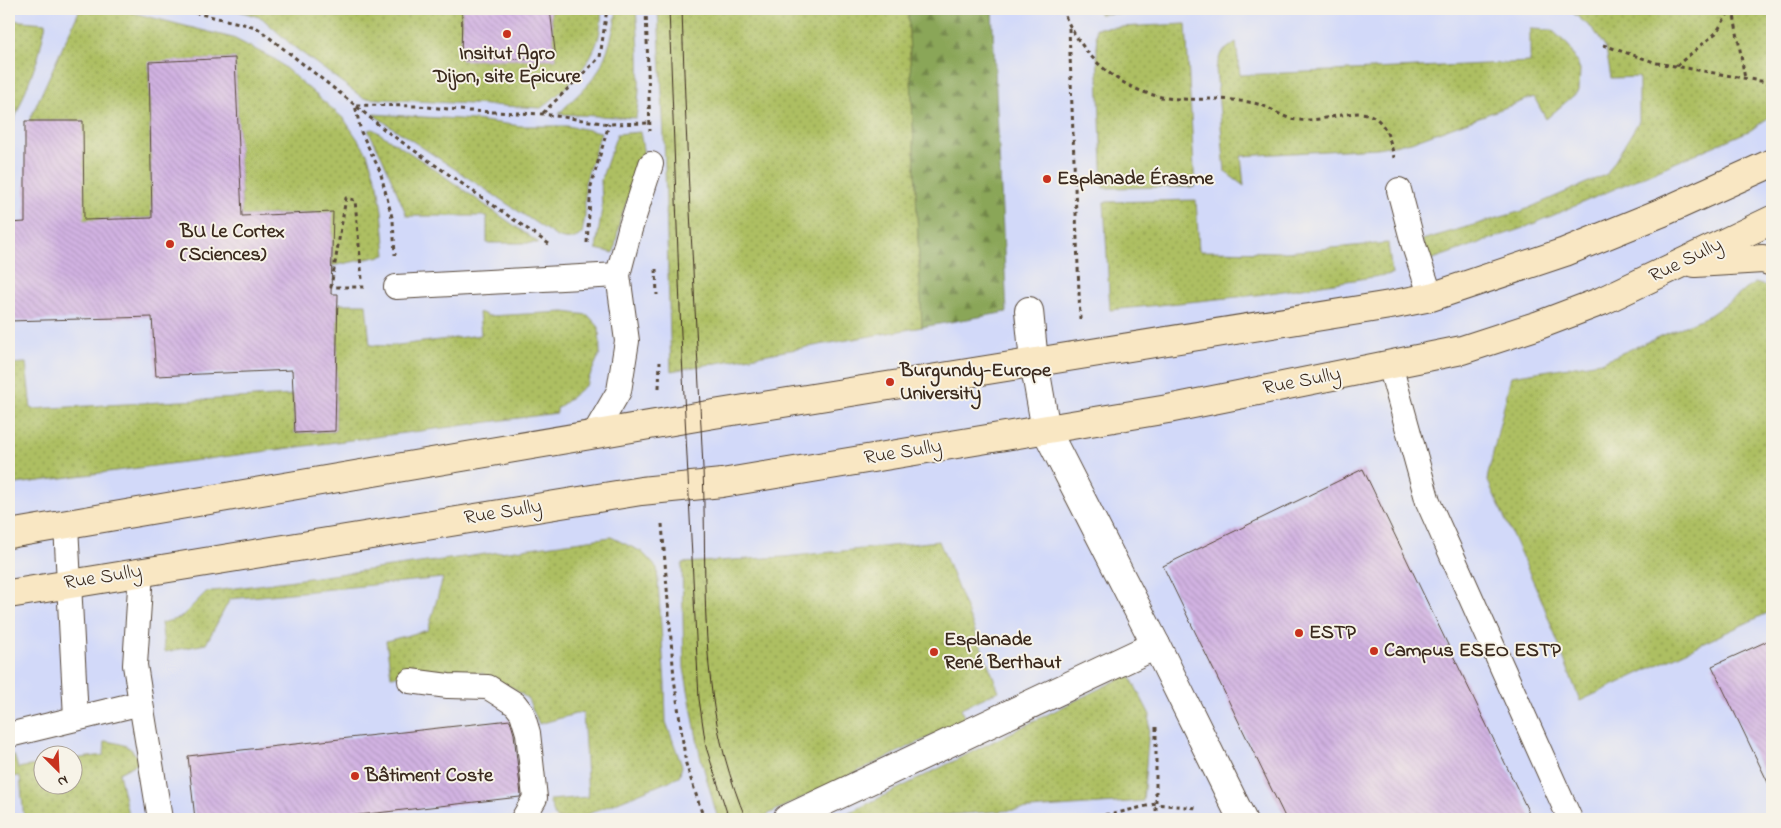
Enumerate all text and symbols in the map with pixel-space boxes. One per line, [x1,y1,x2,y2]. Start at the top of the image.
marker: Insitut Agro Dijon, site Epicure [501,28,513,40]
place label: Insitut Agro Dijon, site Epicure [432,40,582,92]
place label: Esplanade Érasme [1057,165,1214,194]
marker: Esplanade Érasme [1041,173,1053,185]
place label: BU Le Cortex (Sciences) [179,218,285,270]
street label: Rue Sully [1644,231,1728,291]
marker: BU Le Cortex (Sciences) [164,238,176,250]
place label: Burgundy-Europe University [899,357,1052,410]
street label: Rue Sully [1261,360,1343,404]
marker: Burgundy-Europe University [884,376,896,388]
street label: Rue Sully [862,433,944,473]
street label: Rue Sully [462,493,544,533]
street label: Rue Sully [62,558,144,598]
place label: ESTP [1309,619,1356,648]
place label: Esplanade René Berthaut [944,626,1062,678]
marker: ESTP [1293,627,1305,639]
place label: Campus ESEO ESTP [1384,637,1561,666]
marker: Campus ESEO ESTP [1368,645,1380,657]
marker: Esplanade René Berthaut [928,646,940,658]
north arrow [32,746,82,796]
place label: Bâtiment Coste [364,762,494,791]
text: N [54,769,71,792]
marker: Bâtiment Coste [349,770,361,782]

